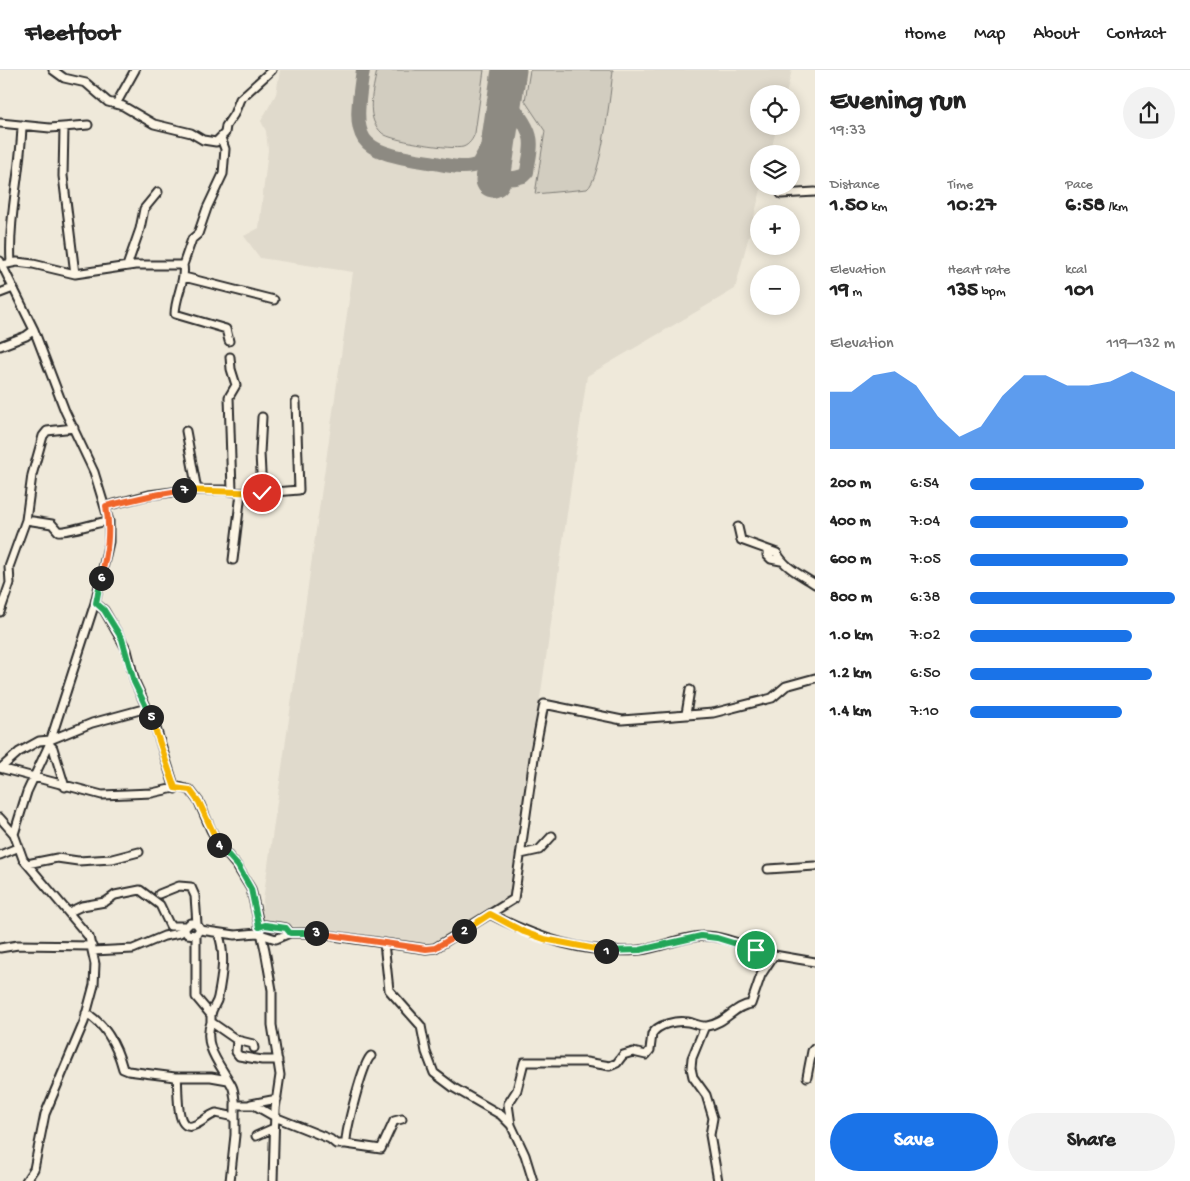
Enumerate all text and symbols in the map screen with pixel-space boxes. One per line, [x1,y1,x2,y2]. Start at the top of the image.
text: Fleetfoot [25,20,119,49]
text: Home [904,24,946,45]
text: Map [974,24,1005,45]
text: About [1033,24,1079,45]
text: Contact [1107,24,1165,45]
map controls [750,85,800,315]
button: locate [750,85,800,135]
text: Evening run [830,86,966,119]
button: share [1123,87,1175,139]
text: 19:33 [830,122,866,141]
button: layers [750,145,800,195]
text: Distance [830,177,879,194]
text: Time [948,177,973,194]
text: Pace [1065,177,1093,194]
text: 1.50 [830,194,868,219]
text: 10:27 [948,194,996,219]
text: 6:58 [1065,194,1105,219]
text: km [868,199,888,216]
text: /km [1105,199,1128,216]
button: + [750,205,800,255]
text: Elevation [830,262,886,279]
text: Heart rate [948,262,1010,279]
text: kcal [1065,262,1087,279]
button: − [750,265,800,315]
text: 19 [830,279,849,304]
text: 135 [948,279,978,304]
text: 101 [1065,279,1094,304]
text: m [849,284,862,301]
text: bpm [978,284,1006,301]
text: Elevation [830,335,894,354]
text: 119–132 m [1107,335,1175,354]
pin [241,472,283,514]
text: 200 m [830,475,871,494]
text: 6:54 [910,475,939,494]
pin: 7 [172,478,196,502]
icon: check [248,479,276,507]
text: 7 [181,482,188,499]
text: 400 m [830,513,871,532]
text: 7:04 [910,513,940,532]
text: 600 m [830,551,871,570]
text: 7:05 [910,551,941,570]
pin: 6 [88,566,114,590]
text: 6 [98,570,105,587]
text: 800 m [830,589,872,608]
text: 6:38 [910,589,940,608]
text: 1.0 km [830,627,873,646]
text: 7:02 [910,627,940,646]
text: 1.2 km [830,665,872,684]
text: 6:50 [910,665,941,684]
text: 1.4 km [830,703,871,722]
text: 7:10 [910,703,939,722]
pin: 5 [138,704,164,730]
text: 5 [148,709,155,726]
pin: 4 [206,832,232,858]
text: 4 [216,837,223,854]
pin: 2 [452,918,476,944]
pin: 3 [304,920,328,946]
text: 2 [461,923,468,940]
text: 3 [313,925,320,942]
pin [735,929,777,971]
icon: arrive [742,936,770,964]
pin: 1 [594,938,618,964]
text: 1 [604,943,609,960]
button: Save [830,1113,998,1171]
button: Share [1008,1113,1175,1171]

